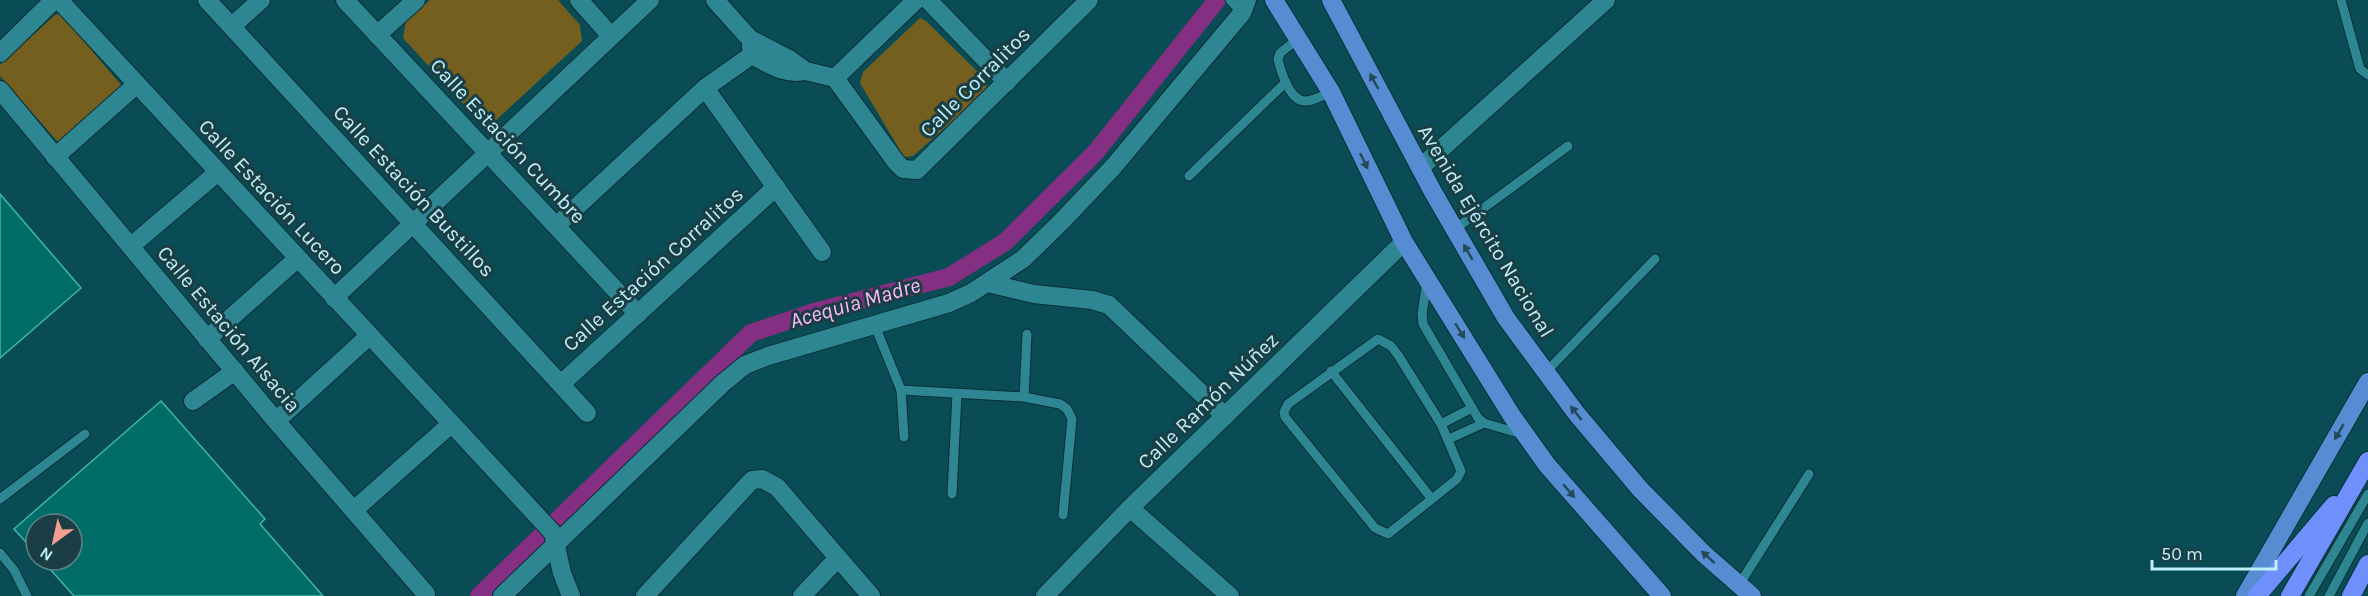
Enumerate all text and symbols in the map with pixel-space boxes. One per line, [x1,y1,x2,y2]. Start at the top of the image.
street label: Calle Corralitos [915,22,1035,142]
street label: Calle Estación Cumbre [425,54,591,228]
one-way arrow [1369,72,1379,89]
street label: Calle Estación Bustillos [328,100,500,282]
street label: Calle Estación Lucero [194,114,350,280]
street label: Avenida Ejército Nacional [1413,120,1559,342]
one-way arrow [1360,152,1369,169]
street label: Calle Estación Corralitos [558,182,748,356]
street label: Calle Estación Alsacia [152,241,306,417]
one-way arrow [1463,243,1473,260]
water label: Acequia Madre [787,272,923,334]
one-way arrow [1454,323,1465,339]
street label: Calle Ramón Núñez [1133,328,1283,474]
one-way arrow [1571,406,1583,421]
one-way arrow [2334,424,2344,441]
one-way arrow [1562,484,1576,499]
north arrow [24,512,84,572]
scale bar [2152,533,2276,571]
text: N [36,543,56,565]
text: 50 m [2161,543,2203,565]
one-way arrow [1701,551,1716,564]

